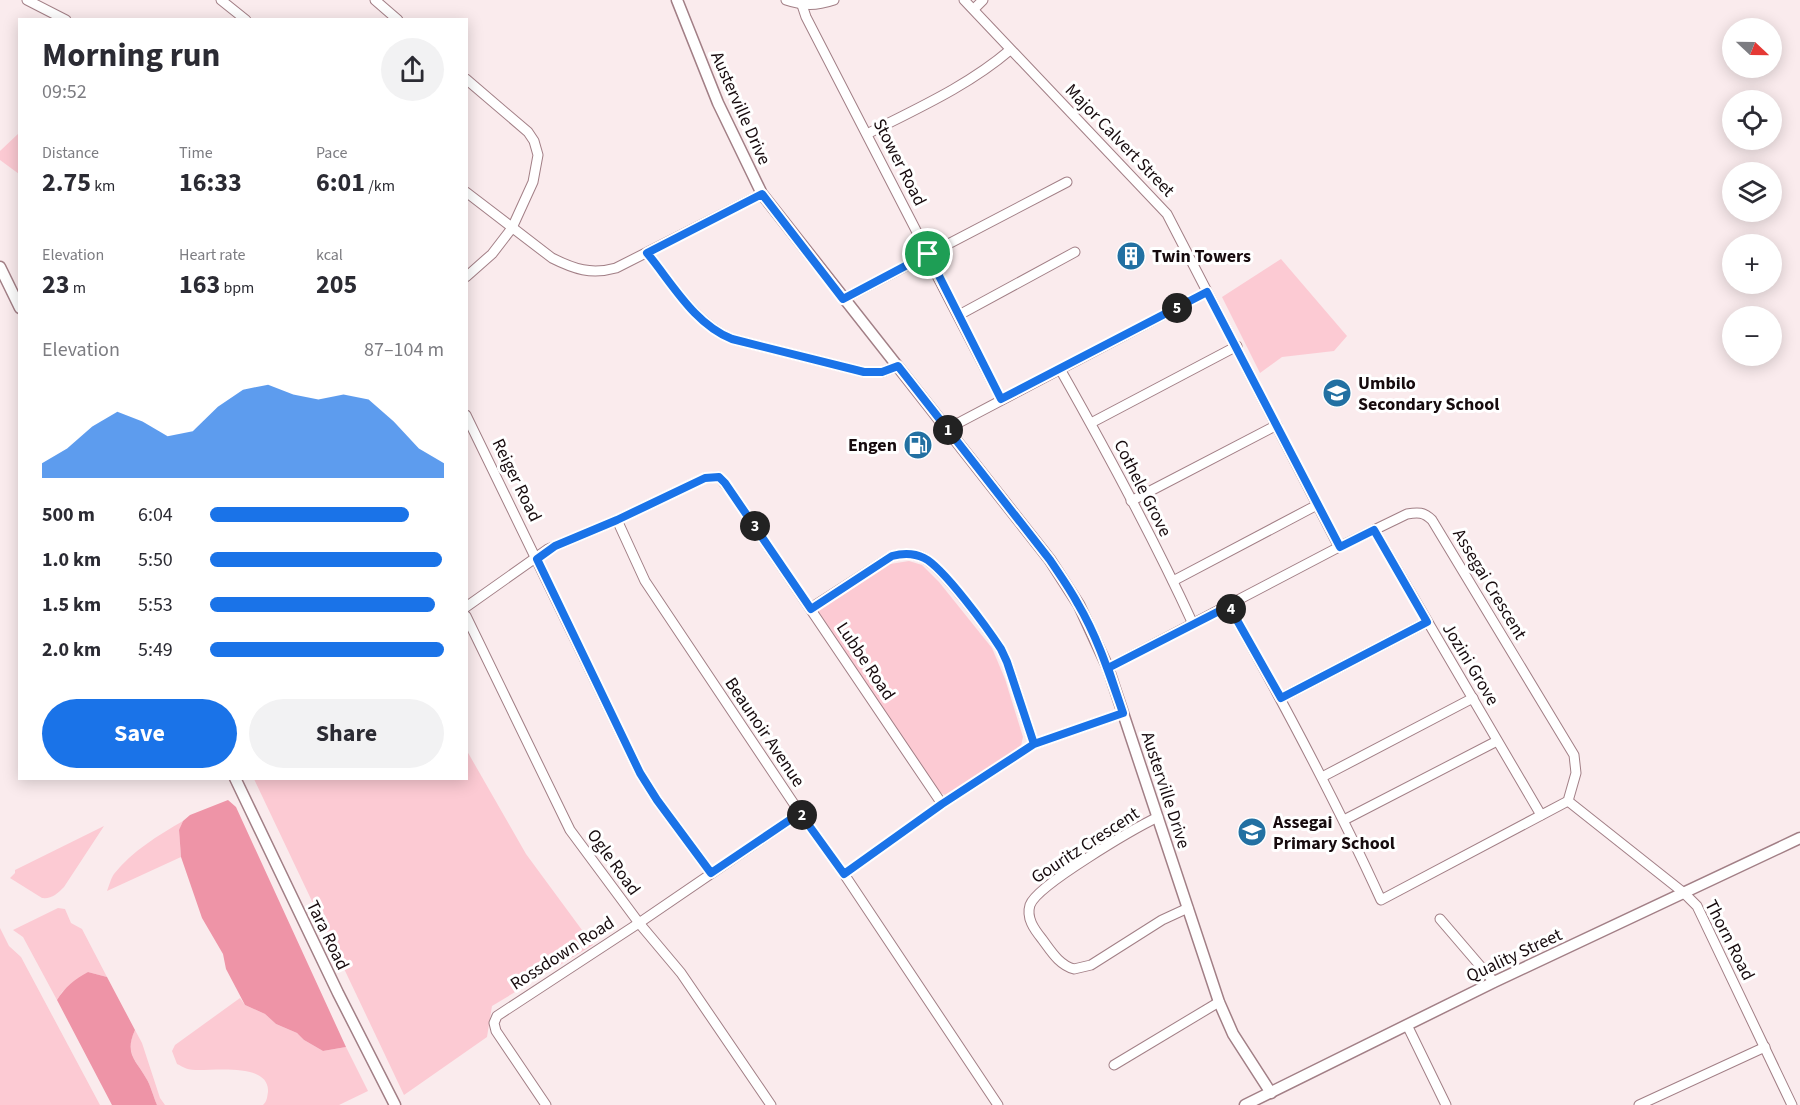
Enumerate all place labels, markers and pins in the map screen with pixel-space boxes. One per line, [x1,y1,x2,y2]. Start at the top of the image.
pin [902,228,953,279]
building icon: Twin Towers [1115,240,1147,272]
place label: Twin Towers [1152,244,1251,269]
pin: 5 [1162,293,1192,323]
place label: Umbilo Secondary School [1358,371,1499,417]
school or university icon: Umbilo Secondary School [1321,377,1353,409]
pin: 1 [933,415,963,445]
fuel station icon: Engen [902,429,934,461]
place label: Engen [848,433,897,458]
pin: 3 [740,511,770,541]
pin: 4 [1216,594,1246,624]
pin: 2 [787,800,817,830]
place label: Assegai Primary School [1272,810,1395,856]
school or university icon: Assegai Primary School [1236,816,1268,848]

